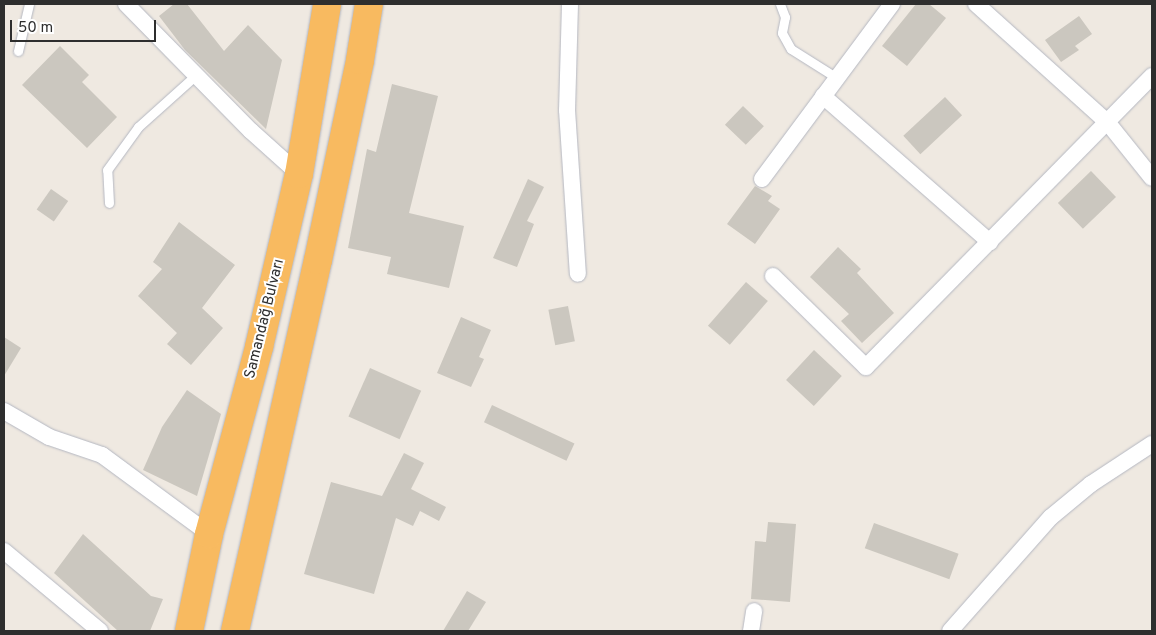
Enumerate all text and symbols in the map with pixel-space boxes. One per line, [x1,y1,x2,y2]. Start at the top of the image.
scale bar [12,10,159,42]
text: 50 m [18,19,53,38]
street label: Samandağ Bulvarı [241,257,289,381]

